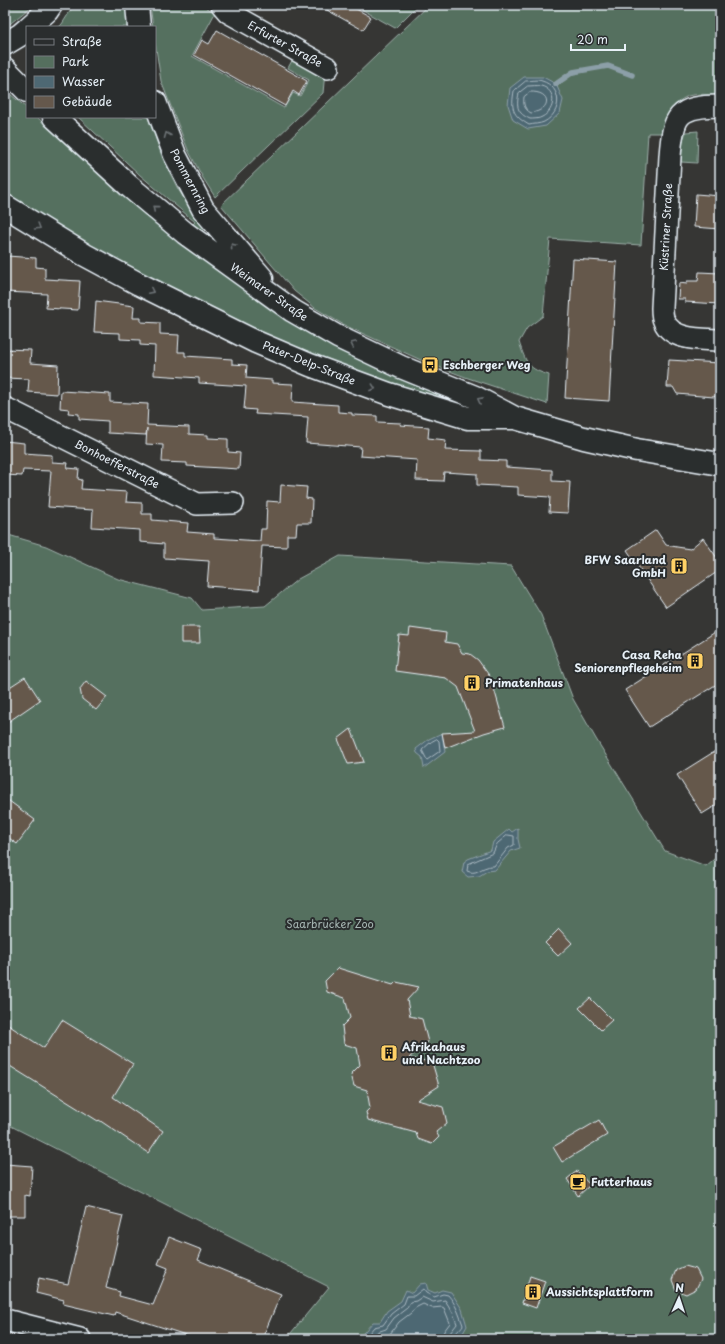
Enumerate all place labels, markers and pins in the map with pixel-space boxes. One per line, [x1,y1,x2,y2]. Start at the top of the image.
bus stop icon: Eschberger Weg [420,355,440,375]
place label: Eschberger Weg [443,356,531,373]
place label: BFW Saarland GmbH [585,551,667,581]
building icon: BFW Saarland GmbH [669,556,689,576]
place label: Casa Reha Seniorenpflegeheim [574,646,683,676]
building icon: Casa Reha Seniorenpflegeheim [685,651,705,671]
building icon: Primatenhaus [462,673,482,693]
place label: Primatenhaus [485,674,563,691]
place label: Afrikahaus und Nachtzoo [402,1038,481,1068]
building icon: Afrikahaus und Nachtzoo [379,1043,399,1063]
cafe icon: Futterhaus [568,1172,588,1192]
place label: Futterhaus [591,1173,652,1190]
building icon: Aussichtsplattform [523,1282,543,1302]
place label: Aussichtsplattform [545,1283,653,1300]

